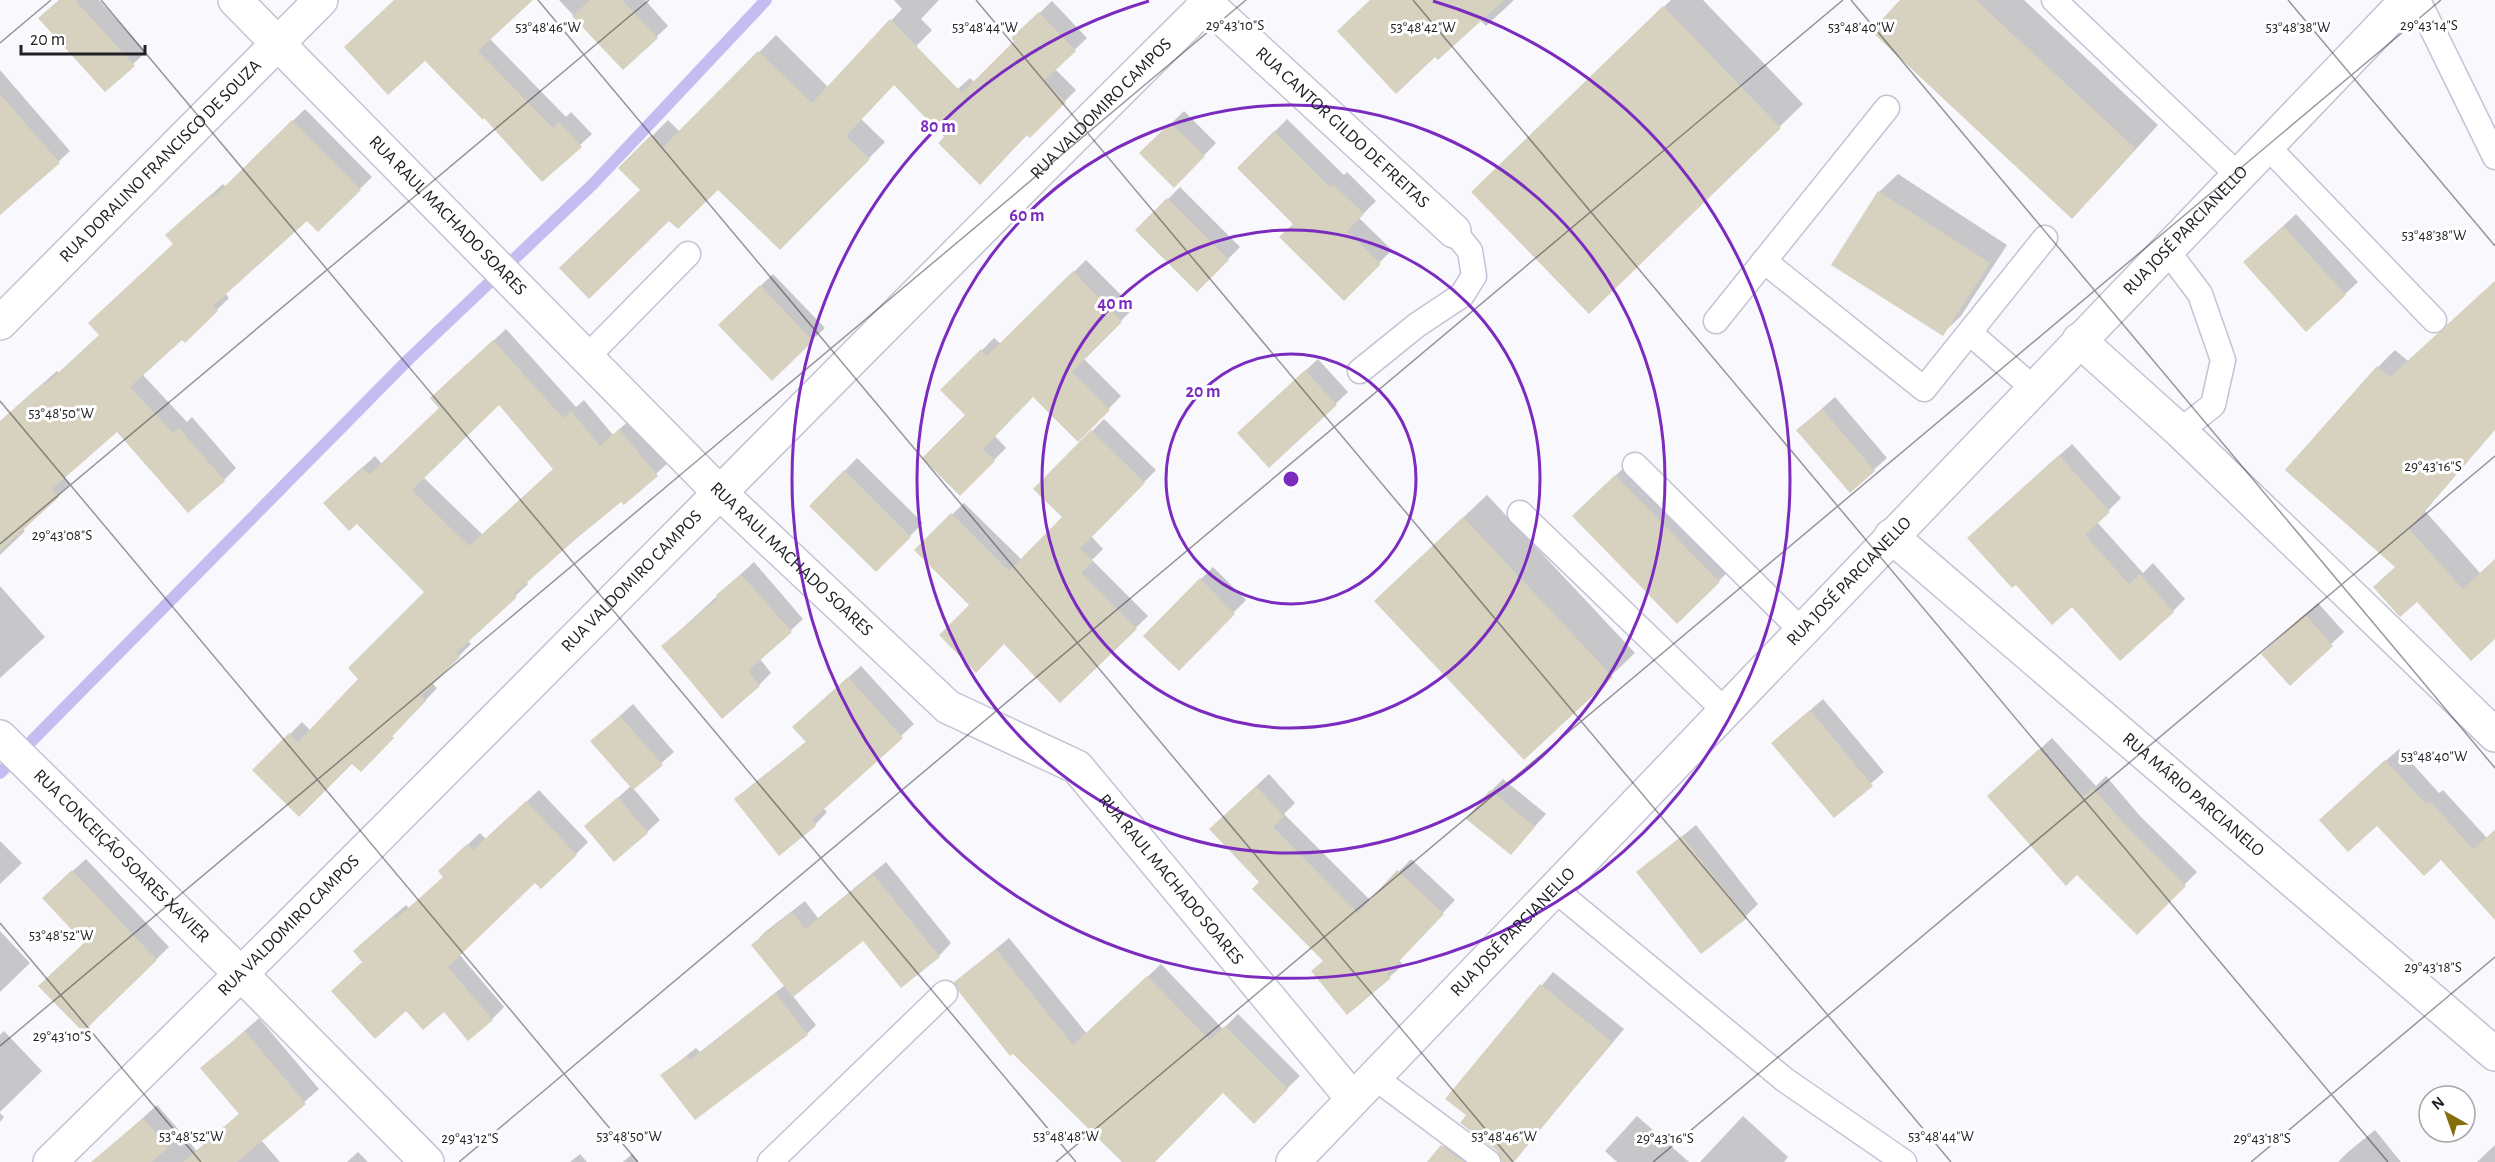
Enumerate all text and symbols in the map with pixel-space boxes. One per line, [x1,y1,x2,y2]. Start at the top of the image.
scale bar [21,18,146,56]
text: 29°43'10"S [1206,18,1264,33]
text: 29°43'14"S [2400,18,2458,33]
text: 53°48'46"W [515,20,581,35]
text: 53°48'44"W [952,20,1019,35]
text: 53°48'42"W [1390,20,1456,35]
text: 53°48'40"W [1828,20,1895,35]
text: 53°48'38"W [2266,20,2331,35]
text: 20 m [30,31,65,49]
street label: RUA VALDOMIRO CAMPOS [1027,35,1175,183]
street label: RUA CANTOR GILDO DE FREITAS [1252,44,1432,212]
street label: RUA DORALINO FRANCISCO DE SOUZA [57,56,265,266]
text: 80 m [920,118,956,136]
street label: RUA RAUL MACHADO SOARES [365,133,530,299]
street label: RUA JOSÉ PARCIANELLO [2120,163,2251,299]
text: 60 m [1009,207,1045,225]
text: 53°48'38"W [2402,228,2467,243]
text: 40 m [1097,295,1133,313]
text: 20 m [1185,383,1221,401]
text: 53°48'50"W [28,406,94,421]
text: 29°43'16"S [2404,459,2462,474]
centre of rings [1281,469,1301,489]
street label: RUA RAUL MACHADO SOARES [706,479,876,640]
street label: RUA VALDOMIRO CAMPOS [558,507,706,656]
street label: RUA JOSÉ PARCIANELLO [1784,514,1915,650]
text: 29°43'08"S [32,528,92,543]
street label: RUA MÁRIO PARCIANELO [2119,730,2267,861]
text: 53°48'40"W [2401,749,2468,764]
street label: RUA CONCEIÇÃO SOARES XAVIER [30,766,212,946]
street label: RUA RAUL MACHADO SOARES [1095,791,1246,968]
street label: RUA VALDOMIRO CAMPOS [215,852,363,1000]
street label: RUA JOSÉ PARCIANELLO [1447,865,1579,1000]
text: 53°48'52"W [29,928,94,943]
text: 29°43'18"S [2404,960,2462,975]
text: 29°43'10"S [33,1029,91,1044]
north arrow [2417,1084,2477,1144]
text: N [2429,1094,2447,1113]
text: 53°48'52"W [159,1129,224,1144]
text: 53°48'50"W [596,1129,662,1144]
text: 53°48'48"W [1033,1129,1099,1144]
text: 53°48'46"W [1471,1129,1537,1144]
text: 53°48'44"W [1908,1129,1975,1144]
text: 29°43'12"S [441,1131,499,1146]
text: 29°43'16"S [1636,1131,1694,1146]
text: 29°43'18"S [2233,1131,2291,1146]

